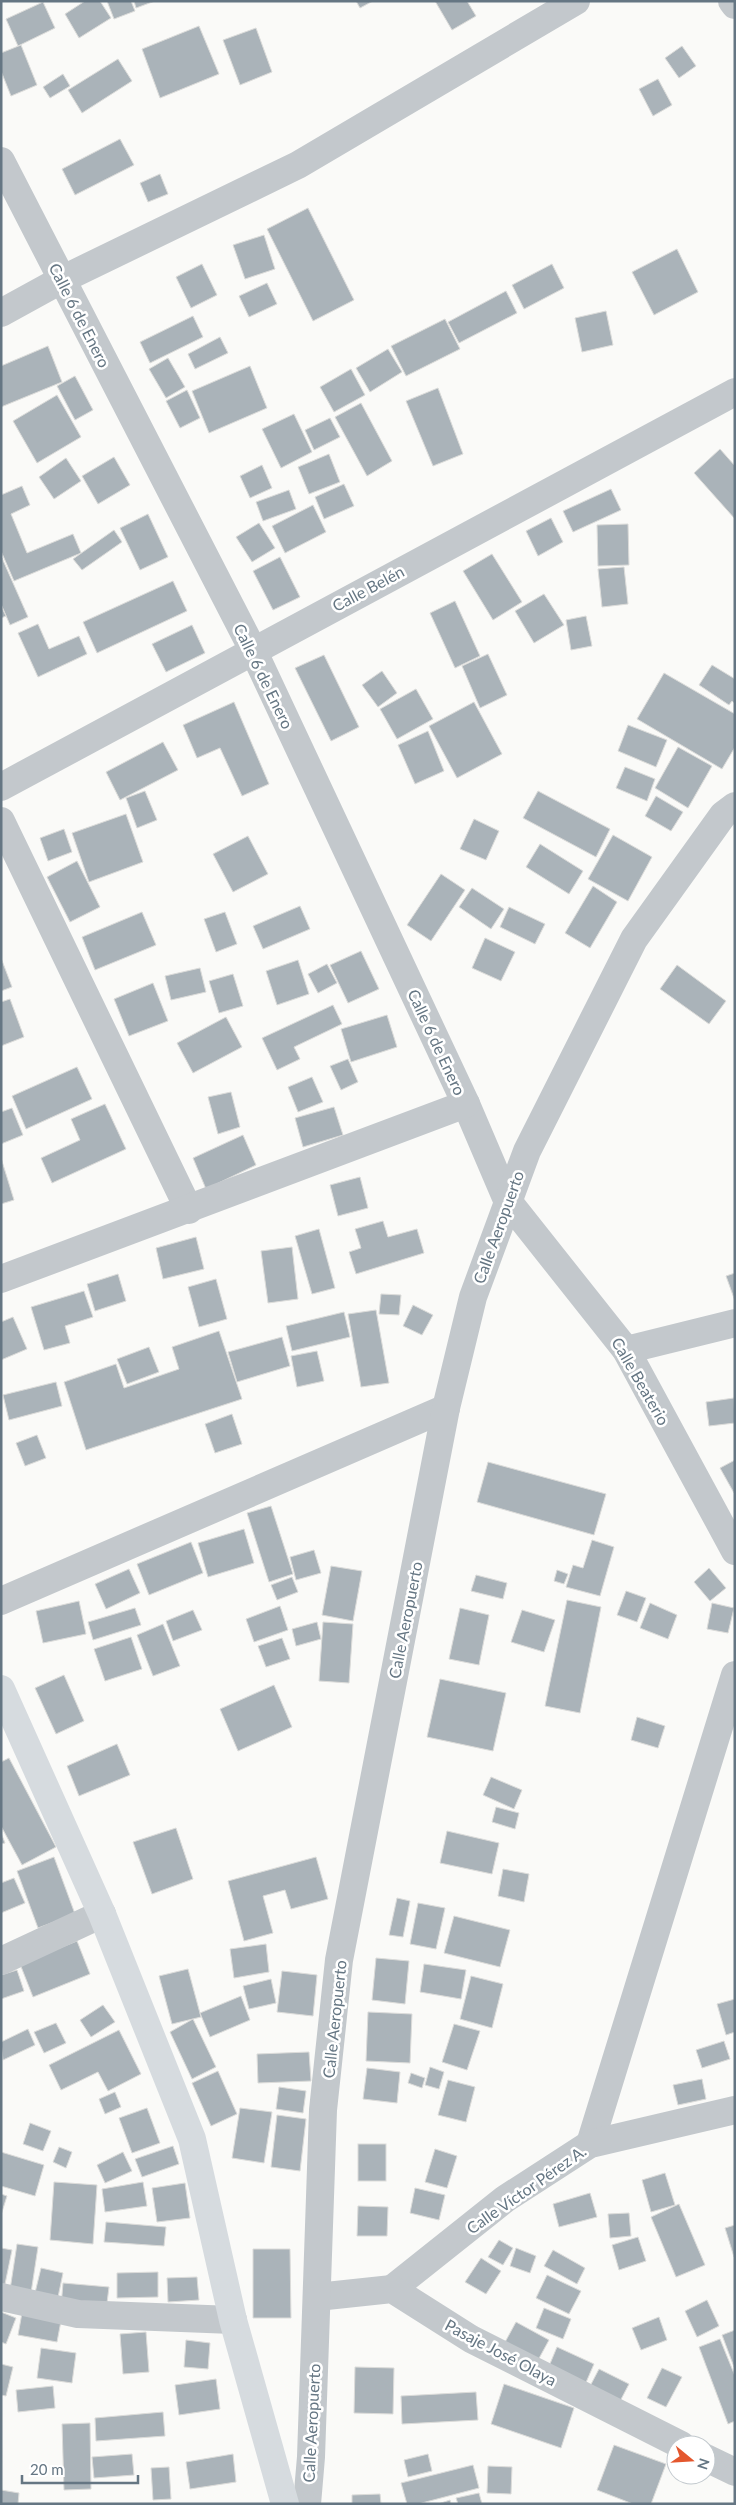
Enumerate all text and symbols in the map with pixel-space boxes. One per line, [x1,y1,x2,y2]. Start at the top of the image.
street label: Calle 6 de Enero [46,260,114,370]
street label: Calle Belén [329,561,407,615]
street label: Calle 6 de Enero [230,620,298,732]
street label: Calle 6 de Enero [404,986,470,1098]
street label: Calle Aeropuerto [469,1168,527,1286]
street label: Calle Beaterio [608,1334,674,1428]
street label: Calle Aeropuerto [384,1560,426,1680]
street label: Calle Aeropuerto [318,1959,350,2079]
street label: Calle Víctor Pérez A. [463,2141,589,2237]
street label: Pasaje José Olaya [442,2315,560,2389]
street label: Calle Aeropuerto [298,2363,324,2483]
north arrow [666,2435,716,2485]
scale bar [22,2452,139,2484]
text: N [694,2456,714,2472]
text: 20 m [30,2460,64,2478]

